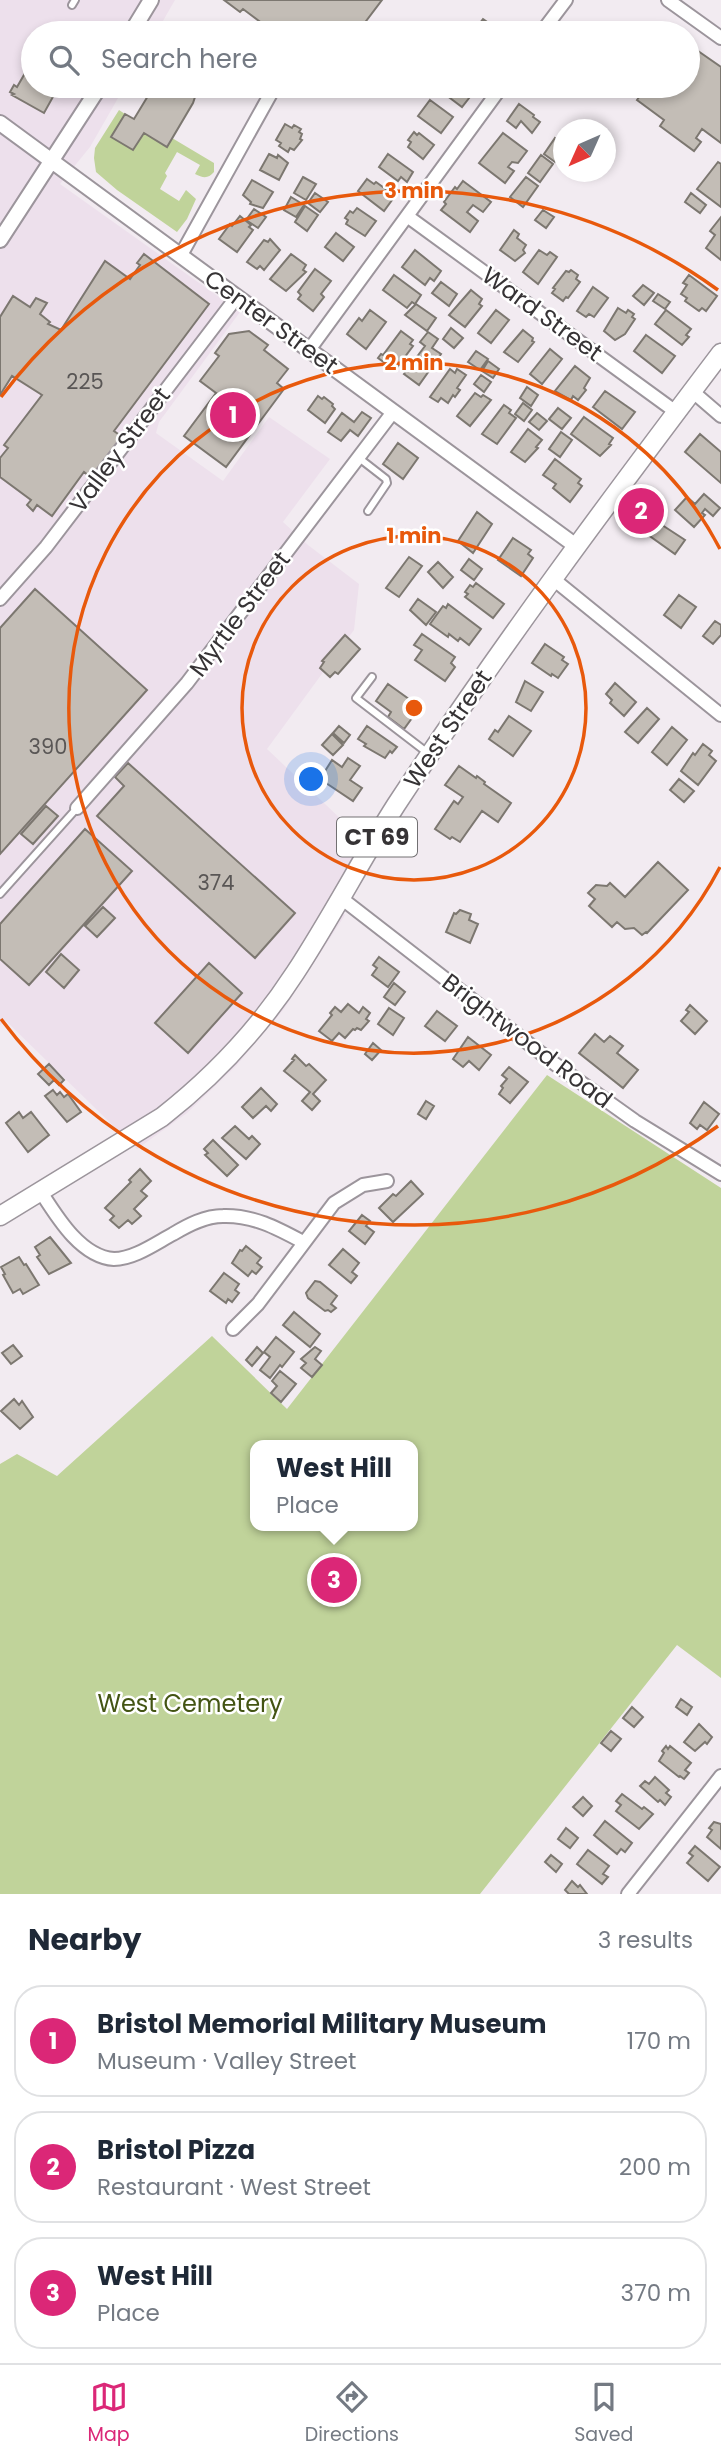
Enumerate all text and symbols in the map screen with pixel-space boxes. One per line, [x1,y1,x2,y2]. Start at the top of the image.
search box [21,21,700,98]
icon: search [45,41,83,79]
text: Search here [101,41,258,77]
north arrow [553,119,616,182]
text: 3 min [384,176,444,205]
street label: Ward Street [475,259,609,369]
street label: Center Street [198,262,345,381]
text: 2 min [384,348,444,377]
house number: 225 [66,367,104,396]
street label: Valley Street [61,380,178,519]
pin: 1 [210,389,256,441]
pin: 2 [618,485,664,537]
text: 1 min [387,521,441,550]
street label: Myrtle Street [181,544,298,683]
street label: West Street [396,663,499,794]
centre of rings [402,696,426,720]
house number: 390 [29,732,67,761]
your location [294,762,328,796]
road number: CT 69 [337,818,417,856]
house number: 374 [197,868,235,897]
street label: Brightwood Road [435,966,619,1116]
popup [250,1440,418,1531]
text: West Hill [276,1450,392,1486]
text: Place [276,1489,339,1521]
pin: 3 [311,1554,357,1606]
park label: West Cemetery [97,1687,283,1720]
text: Nearby [28,1918,142,1961]
text: 3 results [598,1924,693,1956]
text: Bristol Memorial Military Museum [97,2006,547,2042]
text: 1 [49,2025,57,2057]
text: 170 m [627,2025,691,2057]
text: Museum · Valley Street [97,2045,356,2077]
text: Bristol Pizza [97,2132,255,2168]
text: 2 [46,2151,60,2183]
text: 200 m [619,2151,691,2183]
text: Restaurant · West Street [97,2171,371,2203]
text: West Hill [97,2258,213,2294]
text: 3 [46,2277,60,2309]
text: 370 m [621,2277,691,2309]
text: Place [97,2297,160,2329]
tab: Map [88,2378,130,2449]
tab: Directions [305,2378,399,2449]
tab: Saved [574,2378,633,2449]

